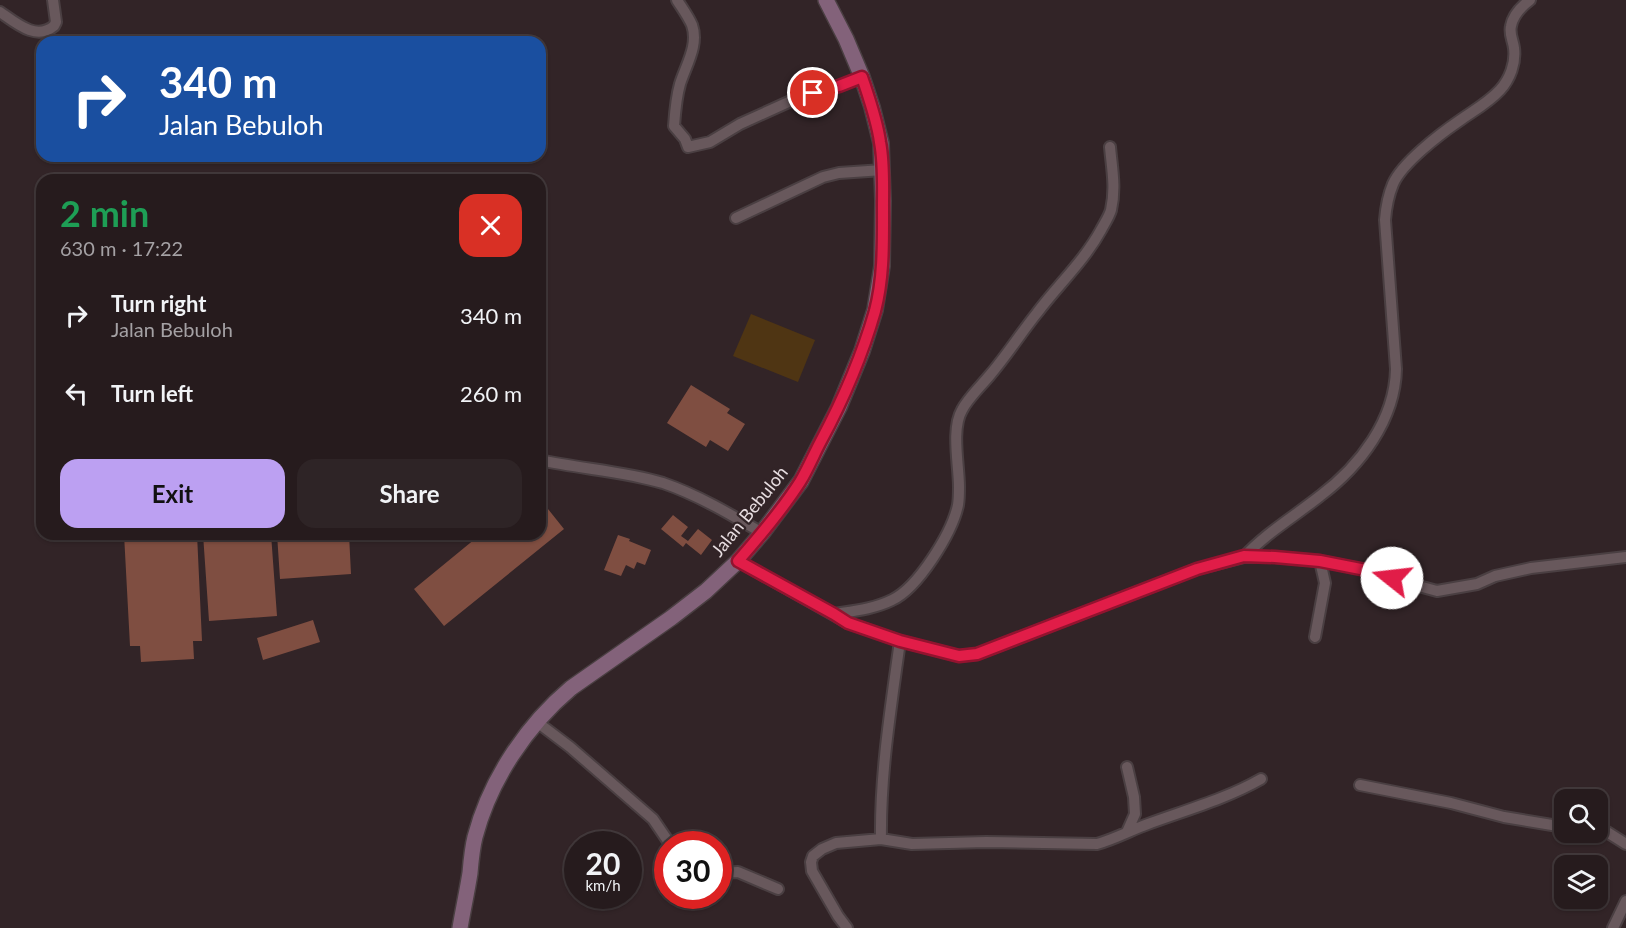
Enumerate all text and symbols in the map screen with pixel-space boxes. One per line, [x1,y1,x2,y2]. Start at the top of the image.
text: 340 m [159,57,277,107]
icon: right [60,60,138,138]
pin [787,67,838,118]
icon: arrive [796,76,829,109]
text: Jalan Bebuloh [159,108,323,141]
text: 2 min [60,191,149,235]
button: close [459,194,522,257]
text: 630 m · 17:22 [60,236,183,260]
text: Turn right [111,290,206,317]
icon: right [60,299,93,332]
text: 340 m [460,302,522,329]
text: Jalan Bebuloh [111,317,233,341]
icon: left [60,377,93,410]
text: Turn left [111,380,193,407]
text: 260 m [460,380,522,407]
button: Exit [60,459,285,528]
button: Share [297,459,522,528]
street label: Jalan Bebuloh [706,461,792,561]
position arrow [1360,546,1424,610]
map controls [1554,789,1608,909]
button: search [1554,789,1608,843]
speed limit sign: 30 [654,831,732,909]
text: 20 [586,845,620,881]
button: layers [1554,855,1608,909]
text: km/h [585,876,621,894]

